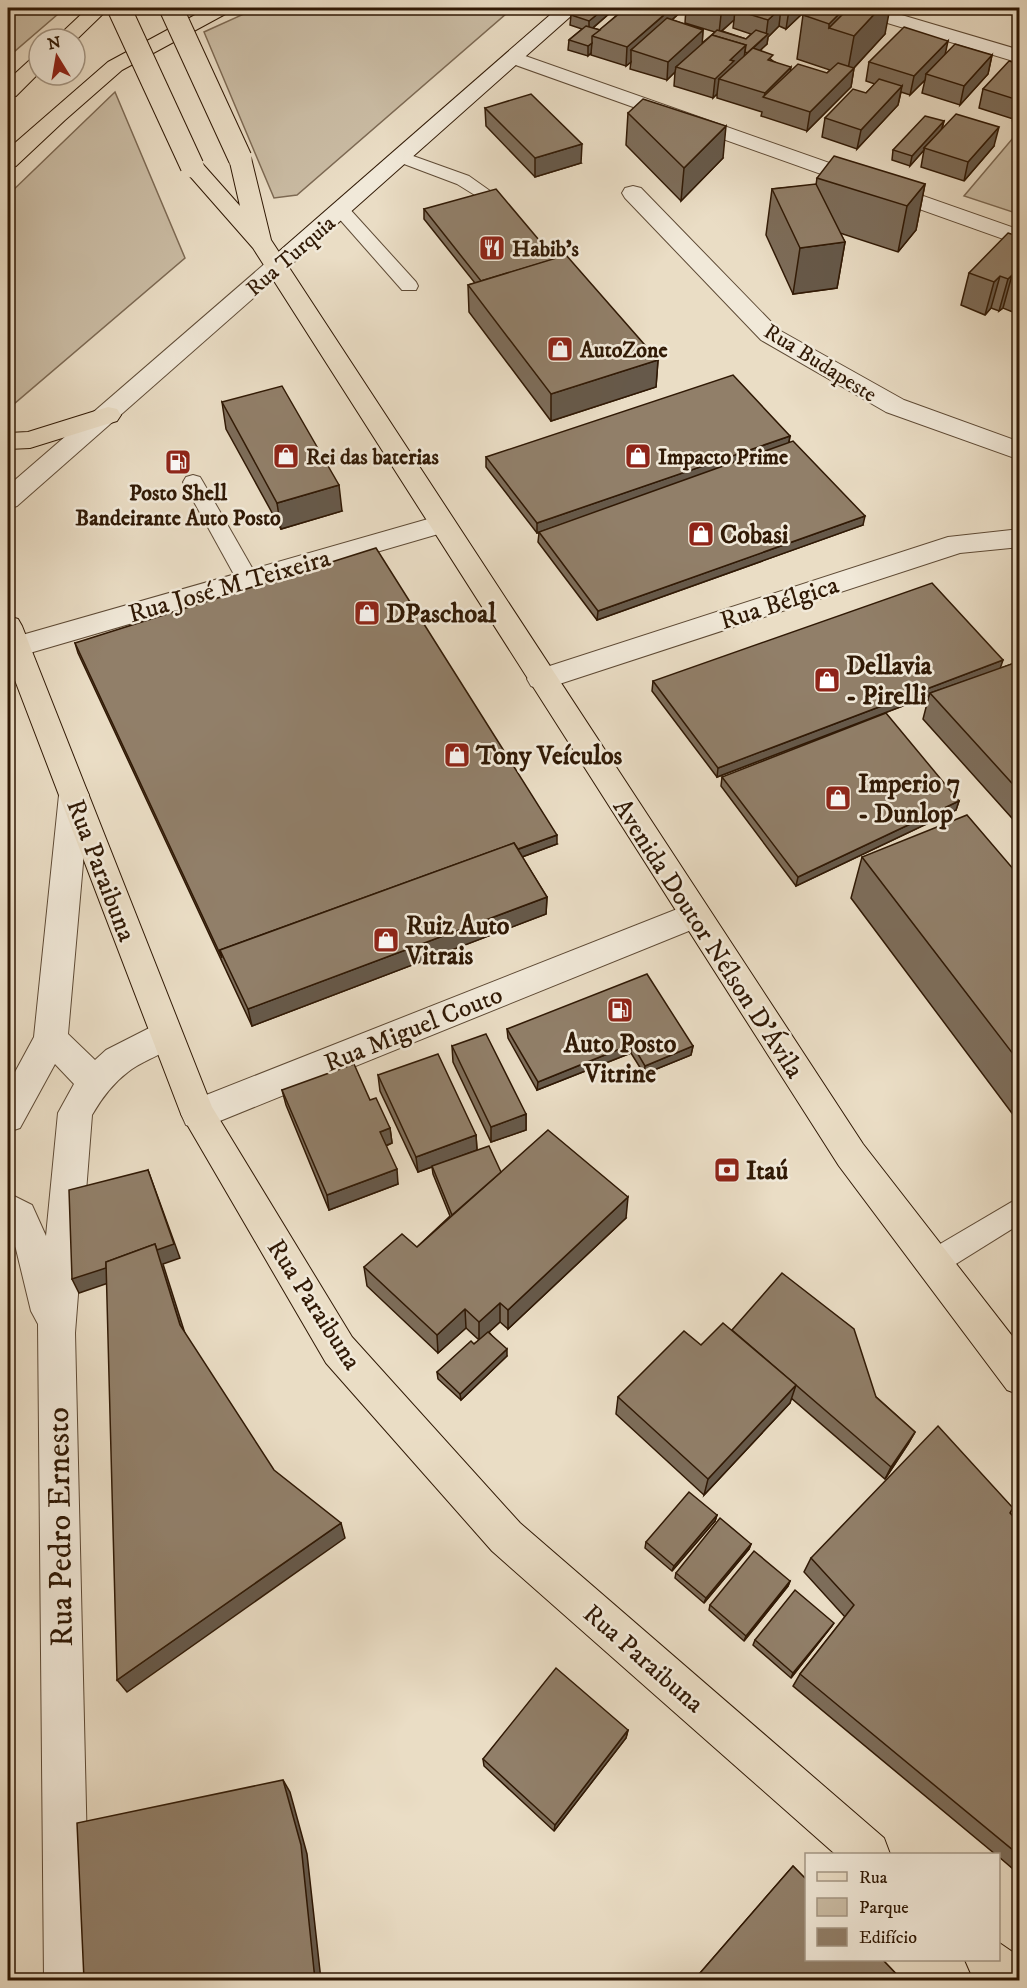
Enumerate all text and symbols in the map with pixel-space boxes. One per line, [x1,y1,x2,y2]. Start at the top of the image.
north arrow [27,27,87,87]
text: N [46,32,63,54]
street label: Rua Turquia [241,210,342,302]
restaurant icon: Habib's [477,233,507,263]
place label: Habib's [512,236,579,263]
street label: Rua Budapeste [759,318,882,409]
shop icon: AutoZone [545,334,575,364]
place label: AutoZone [579,337,668,364]
shop icon: Rei das baterias [271,441,301,471]
shop icon: Impacto Prime [623,441,653,471]
place label: Rei das baterias [306,444,439,471]
place label: Impacto Prime [658,444,788,471]
fuel station icon: Posto Shell Bandeirante Auto Posto [163,447,193,477]
place label: Posto Shell Bandeirante Auto Posto [75,480,281,532]
shop icon: Cobasi [686,519,716,549]
place label: Cobasi [720,519,789,552]
street label: Rua José M Teixeira [125,542,334,631]
street label: Rua Bélgica [716,569,843,638]
shop icon: DPaschoal [352,598,382,628]
place label: DPaschoal [386,598,497,631]
place label: Dellavia - Pirelli [846,650,933,713]
shop icon: Dellavia - Pirelli [812,665,842,695]
shop icon: Tony Veículos [442,740,472,770]
place label: Tony Veículos [475,740,623,773]
place label: Imperio 7 - Dunlop [858,768,960,831]
shop icon: Imperio 7 - Dunlop [823,783,853,813]
street label: Avenida Doutor Nélson D'Ávila [605,792,811,1085]
street label: Rua Paraibuna [58,795,143,946]
place label: Ruiz Auto Vitrais [405,910,510,973]
shop icon: Ruiz Auto Vitrais [371,925,401,955]
street label: Rua Miguel Couto [319,979,508,1080]
fuel station icon: Auto Posto Vitrine [605,995,635,1025]
place label: Auto Posto Vitrine [563,1028,677,1091]
bank icon: Itaú [712,1155,742,1185]
place label: Itaú [746,1155,789,1188]
street label: Rua Paraibuna [259,1233,368,1376]
street label: Rua Pedro Ernesto [39,1407,83,1647]
street label: Rua Paraibuna [576,1598,710,1721]
legend [805,1853,1000,1961]
text: Rua [859,1867,888,1889]
text: Parque [859,1897,909,1919]
text: Edifício [859,1927,917,1949]

